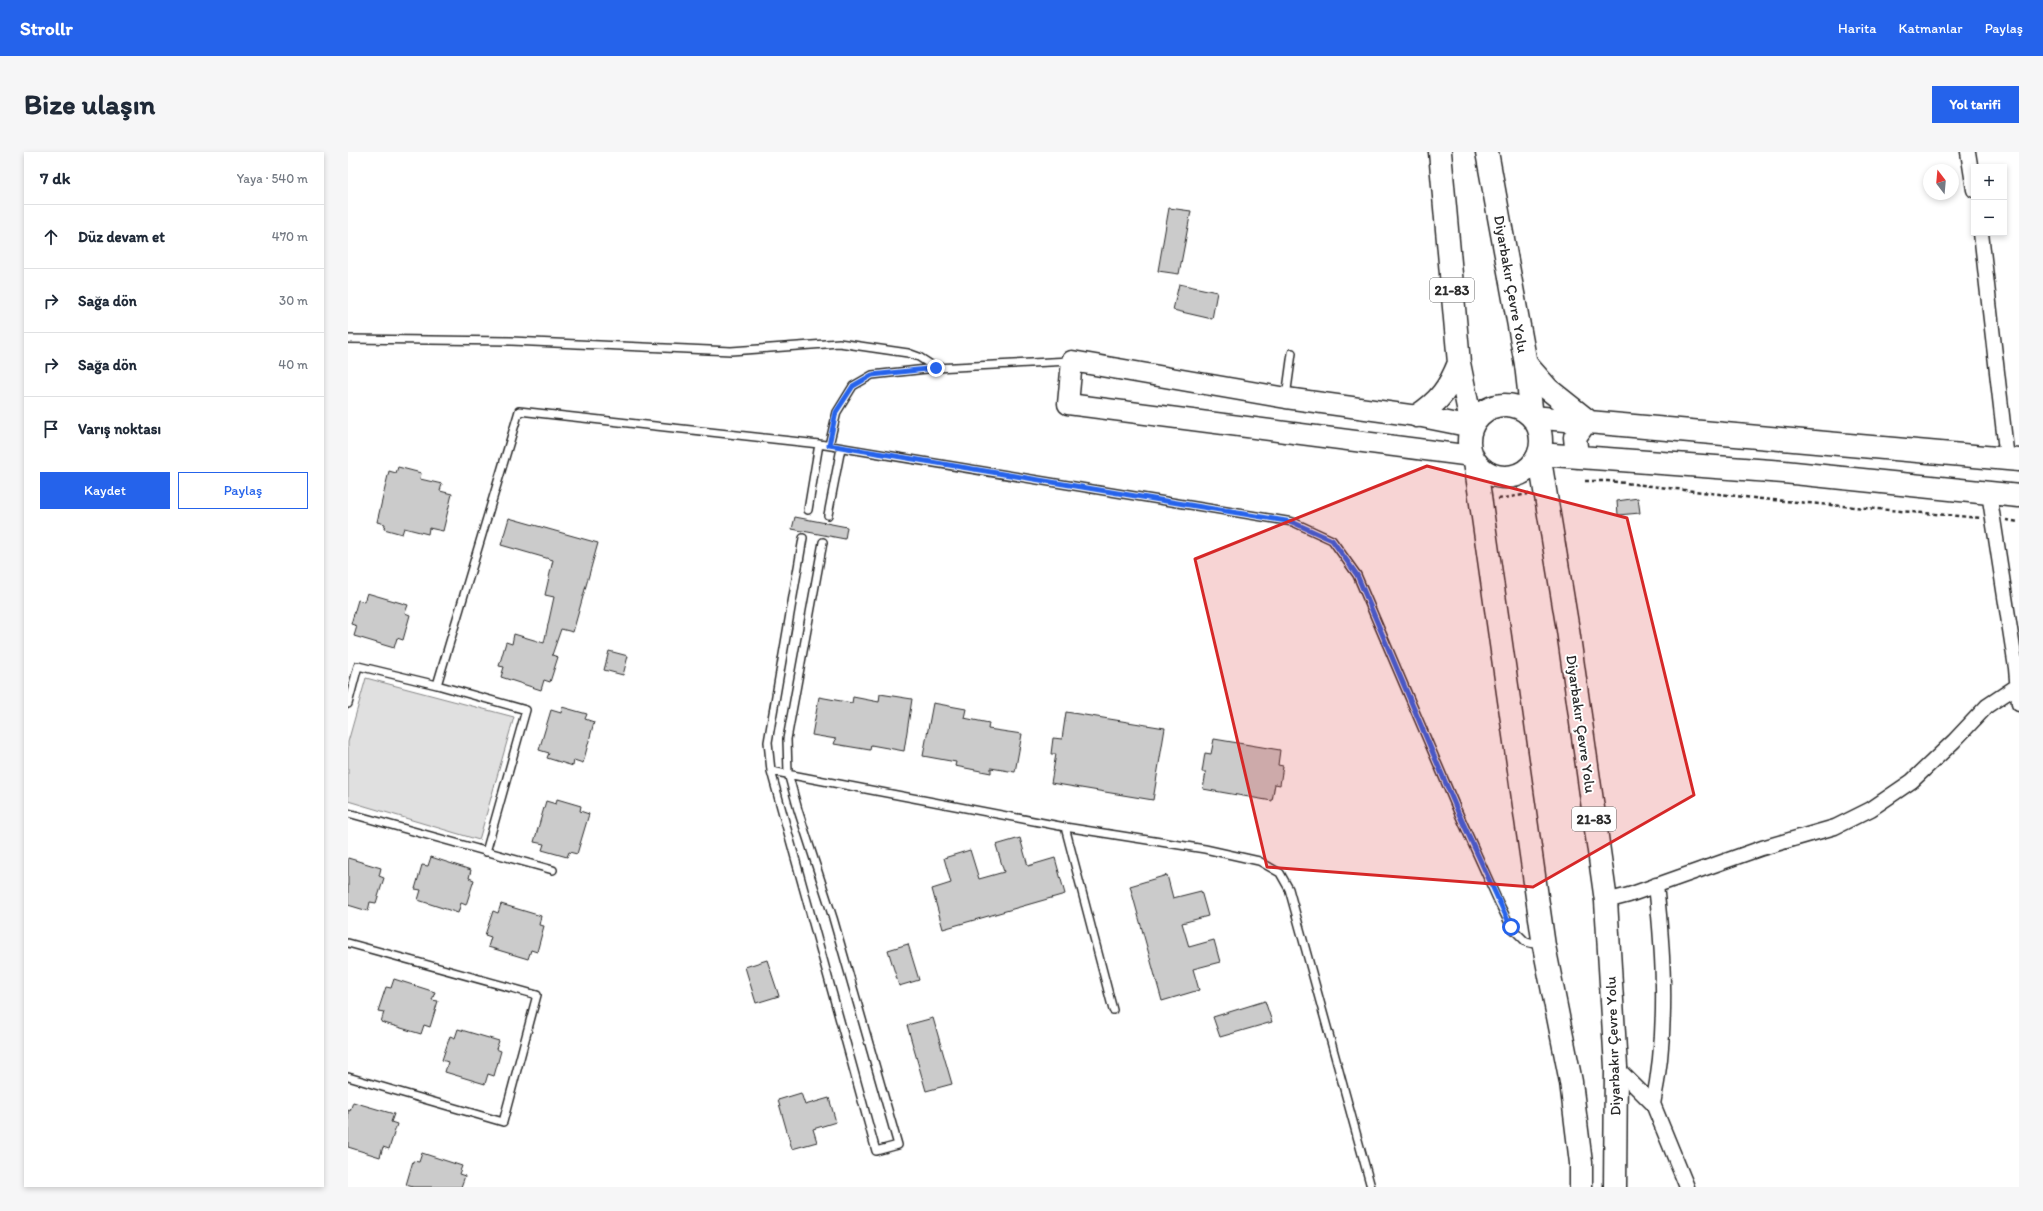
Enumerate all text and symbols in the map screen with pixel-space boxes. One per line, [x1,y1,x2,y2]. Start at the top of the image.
text: Strollr [20,17,73,40]
text: Harita [1838,20,1877,37]
text: Katmanlar [1899,20,1963,37]
text: Paylaş [1985,20,2023,37]
button: Yol tarifi [1932,86,2019,123]
text: Bize ulaşın [24,87,155,121]
north arrow [1923,164,1959,200]
map controls [1971,164,2007,236]
button: + [1971,164,2007,200]
text: 7 dk [40,168,70,188]
text: Yaya · 540 m [237,171,308,186]
button: − [1971,200,2007,236]
street label: Diyarbakır Çevre Yolu [1490,214,1532,354]
icon: ahead [40,226,62,248]
text: Düz devam et [78,228,165,246]
text: 470 m [272,229,308,244]
road number: 21-83 [1430,278,1474,302]
icon: right [40,290,62,312]
text: Sağa dön [78,292,137,310]
text: 30 m [279,293,308,308]
icon: right [40,354,62,376]
text: Sağa dön [78,356,137,374]
text: 40 m [278,357,308,372]
route end [927,359,945,377]
icon: arrive [40,418,62,440]
text: Varış noktası [78,420,161,438]
button: Kaydet [40,472,170,509]
button: Paylaş [178,472,308,509]
street label: Diyarbakır Çevre Yolu [1562,654,1600,794]
road number: 21-83 [1572,807,1616,831]
route start [1502,918,1520,936]
street label: Diyarbakır Çevre Yolu [1602,976,1624,1116]

